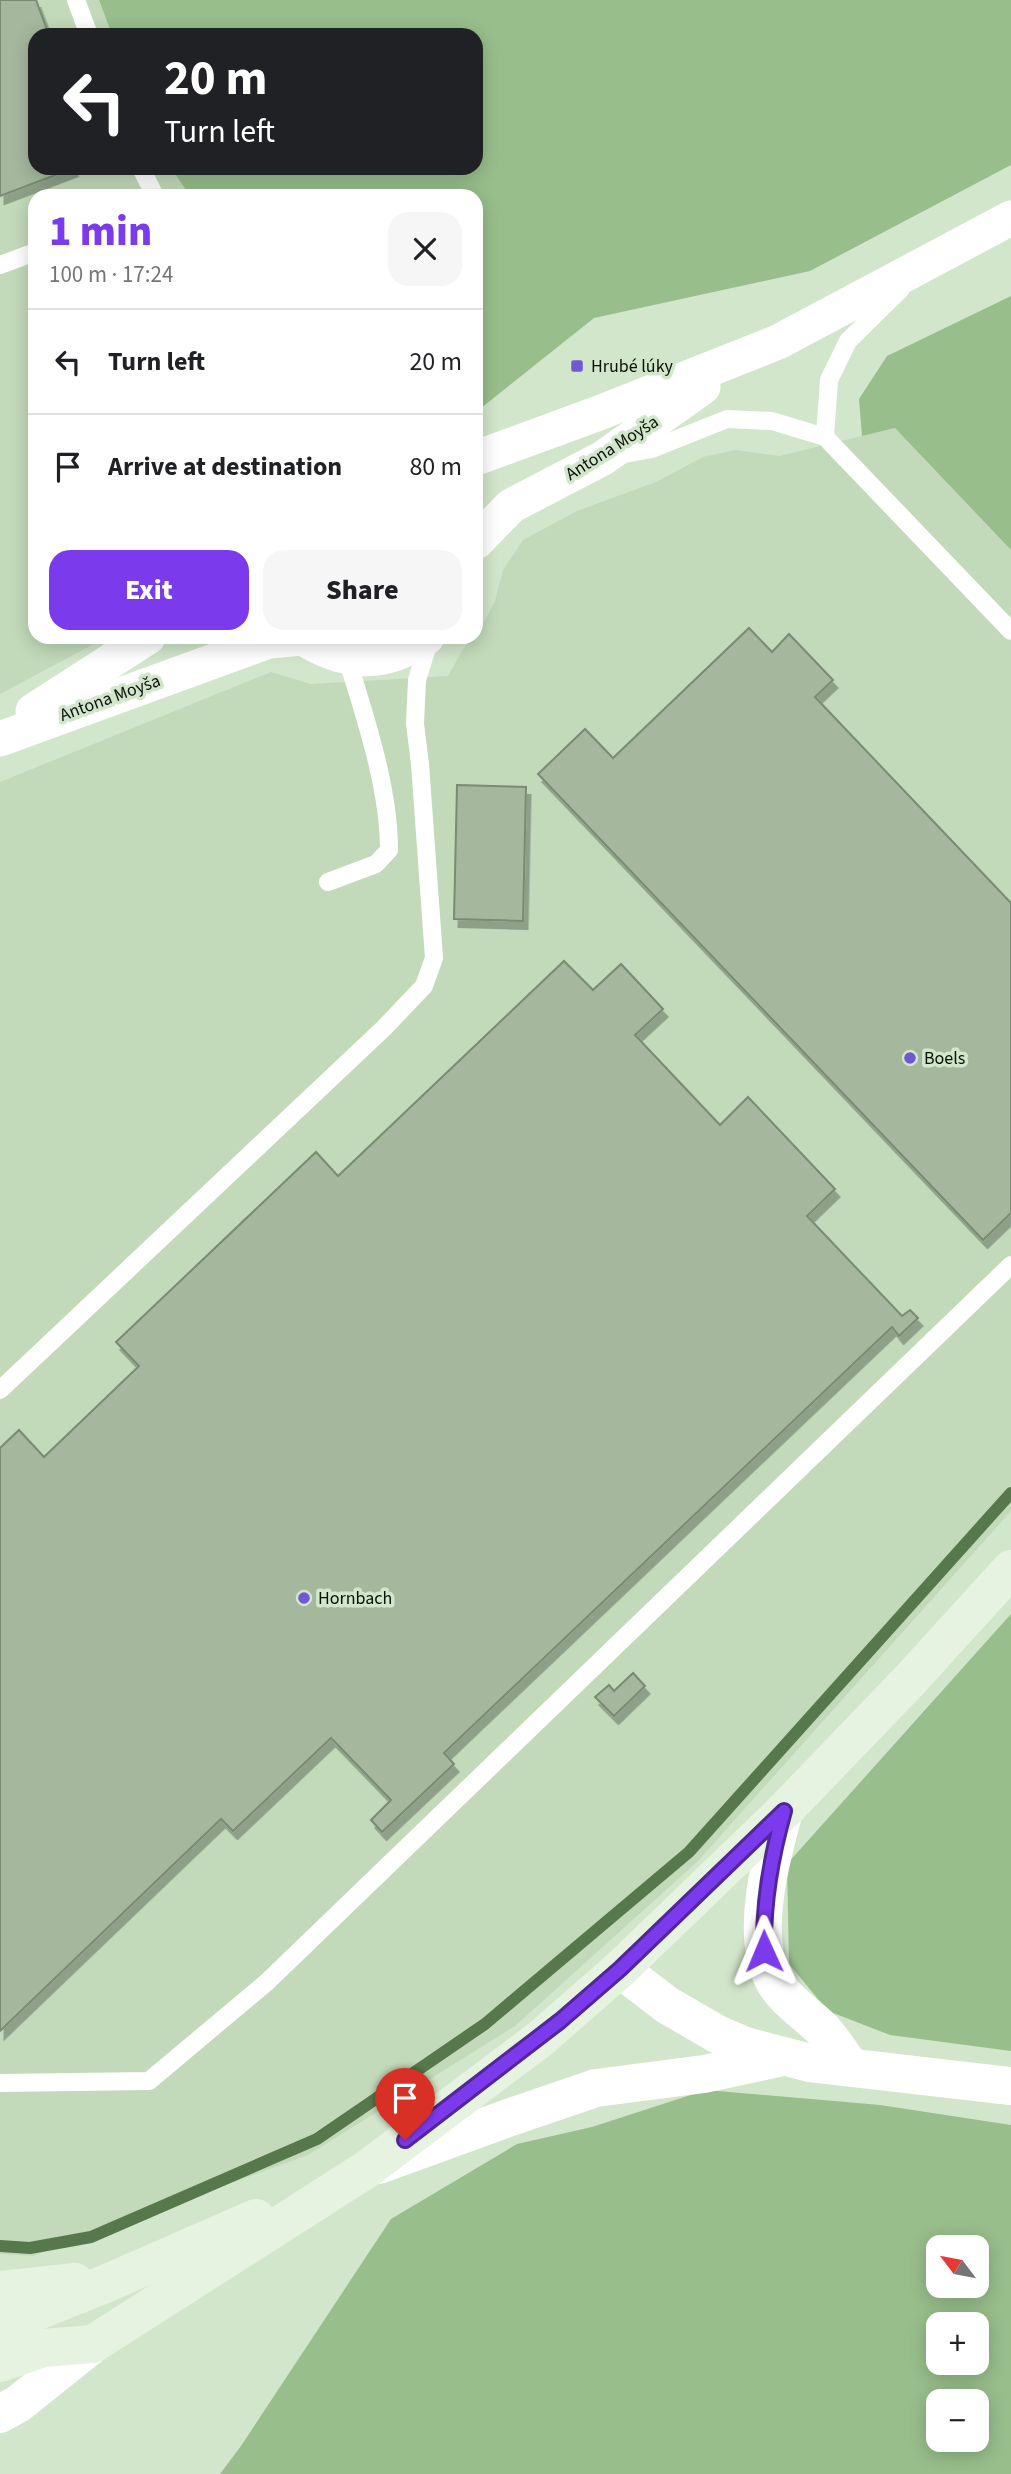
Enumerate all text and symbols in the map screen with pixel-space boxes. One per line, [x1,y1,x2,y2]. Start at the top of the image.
text: 20 m [164,44,268,114]
icon: left [49,56,140,147]
text: Turn left [164,109,275,155]
text: 1 min [49,202,152,262]
button: close [388,212,462,286]
text: 100 m · 17:24 [49,258,173,291]
icon: left [49,343,87,381]
text: Turn left [108,343,205,380]
text: 20 m [409,343,462,380]
place label: Hrubé lúky [591,354,674,379]
marker: Hrubé lúky [569,358,585,374]
street label: Antona Moyša [561,409,663,487]
icon: arrive [49,448,87,486]
text: Arrive at destination [108,448,342,485]
text: 80 m [409,448,462,485]
button: Exit [49,550,249,630]
button: Share [263,550,462,630]
street label: Antona Moyša [56,668,164,728]
place label: Boels [924,1046,965,1071]
marker: Boels [902,1050,918,1066]
place label: Hornbach [318,1586,392,1611]
marker: Hornbach [296,1590,312,1606]
position arrow [727,1914,801,1988]
pin [375,2068,435,2140]
icon: arrive [386,2079,424,2117]
north arrow [926,2235,989,2298]
map controls [926,2235,989,2452]
button: + [926,2312,989,2375]
button: − [926,2389,989,2452]

